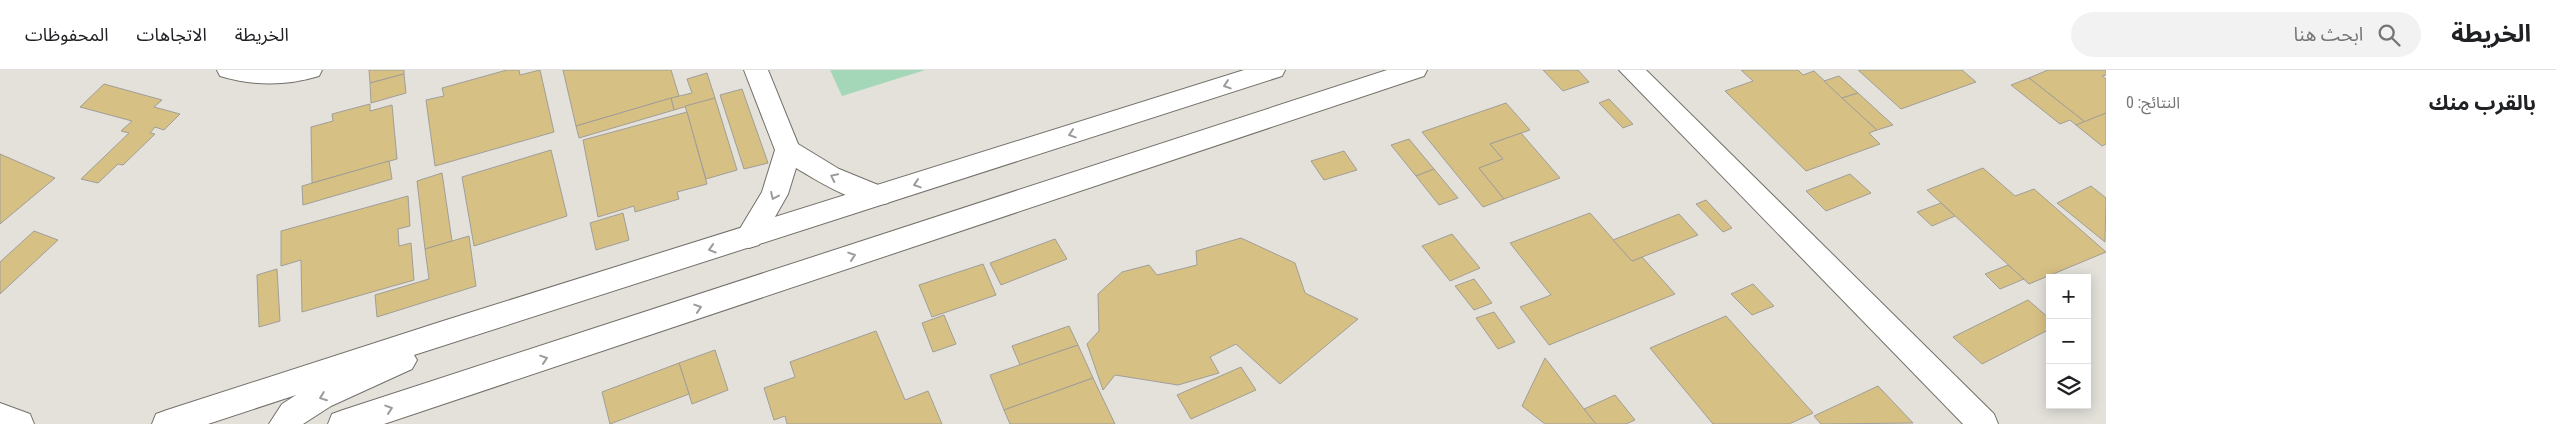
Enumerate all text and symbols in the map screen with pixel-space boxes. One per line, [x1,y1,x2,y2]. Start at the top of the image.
search box [2071,12,2421,57]
text: الخريطة [2451,20,2531,48]
icon: search [2375,21,2403,49]
text: ابحث هنا [2293,23,2363,46]
text: المحفوظات [25,24,109,45]
text: الاتجاهات [137,24,207,45]
text: الخريطة [235,24,289,45]
one-way arrow [1223,79,1231,89]
text: بالقرب منك [2429,91,2536,115]
text: النتائج: 0 [2126,93,2180,112]
one-way arrow [1068,129,1076,139]
one-way arrow [830,173,839,183]
one-way arrow [913,178,922,188]
one-way arrow [769,191,780,200]
one-way arrow [708,243,717,253]
one-way arrow [848,252,856,262]
map controls [2046,274,2091,409]
button: + [2046,274,2091,319]
one-way arrow [693,303,702,313]
button: − [2046,319,2091,364]
one-way arrow [539,355,548,365]
button: layers [2046,364,2091,409]
one-way arrow [319,390,328,401]
one-way arrow [385,405,393,415]

